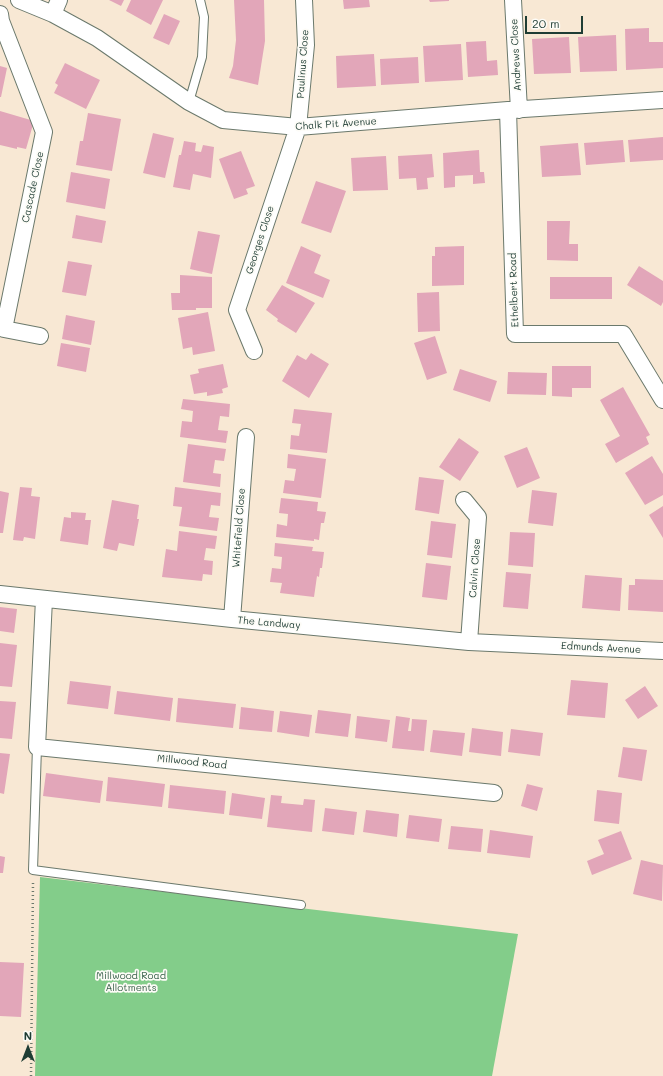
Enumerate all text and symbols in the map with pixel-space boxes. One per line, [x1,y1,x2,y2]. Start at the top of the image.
scale bar [527,8,585,34]
text: 20 m [532,15,560,31]
street label: Andrews Close [508,19,524,91]
street label: Paulinus Close [295,29,311,99]
street label: Chalk Pit Avenue [295,115,377,133]
street label: Cascade Close [20,150,46,224]
street label: Georges Close [243,204,277,276]
street label: Ethelbert Road [507,253,521,327]
street label: Whitefield Close [230,488,248,568]
street label: Calvin Close [467,538,483,598]
street label: The Landway [237,614,301,632]
street label: Edmunds Avenue [561,640,641,656]
street label: Millwood Road [157,752,227,772]
park label: Millwood Road Allotments [96,970,166,994]
north arrow [8,1028,48,1068]
text: N [24,1028,32,1043]

